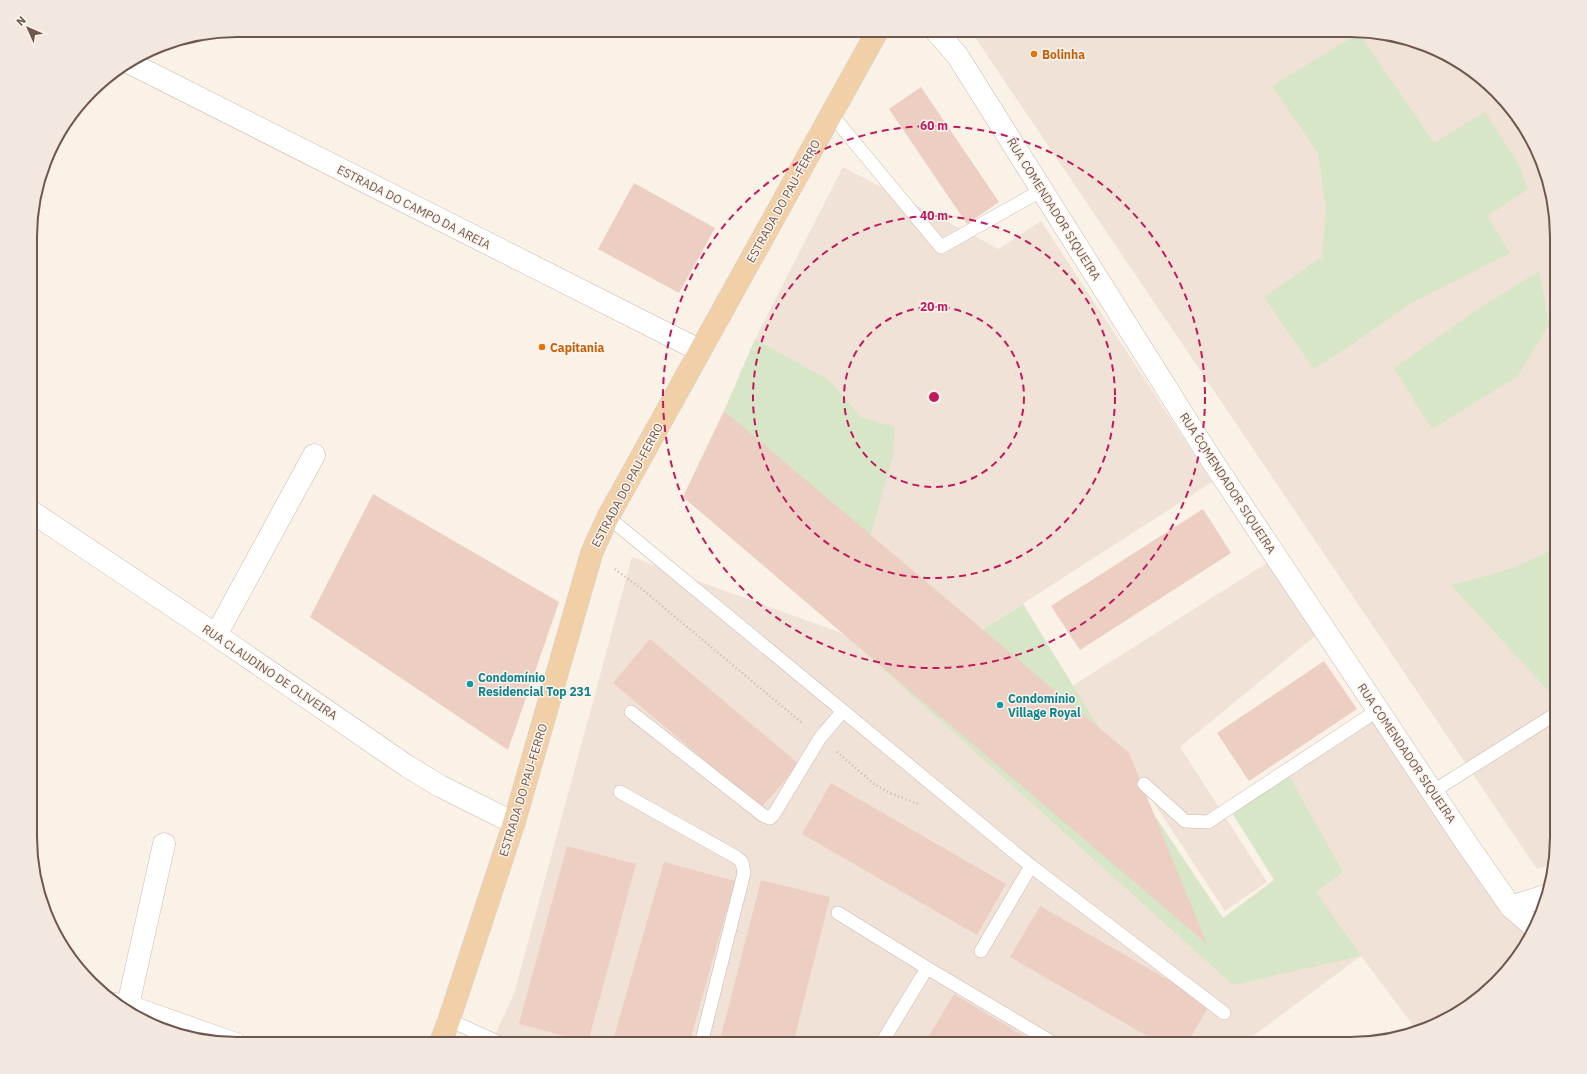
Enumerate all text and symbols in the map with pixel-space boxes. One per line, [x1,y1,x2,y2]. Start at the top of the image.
north arrow [8,8,48,48]
text: N [13,13,29,29]
place label: Bolinha [1042,47,1085,62]
marker: Bolinha [1029,49,1039,59]
text: 60 m [920,118,948,133]
street label: RUA COMENDADOR SIQUEIRA [1004,135,1104,283]
street label: ESTRADA DO PAU-FERRO [743,137,823,265]
street label: ESTRADA DO CAMPO DA AREIA [335,162,494,253]
text: 40 m [920,208,948,223]
text: 20 m [920,299,948,314]
place label: Capitania [550,340,604,355]
marker: Capitania [537,342,547,352]
centre of rings [927,390,941,404]
street label: RUA COMENDADOR SIQUEIRA [1177,410,1279,557]
street label: ESTRADA DO PAU-FERRO [588,420,666,550]
street label: RUA CLAUDINO DE OLIVEIRA [200,621,341,723]
place label: Condomínio Residencial Top 231 [478,670,591,699]
marker: Condomínio Residencial Top 231 [465,679,475,689]
street label: RUA COMENDADOR SIQUEIRA [1355,680,1460,826]
place label: Condomínio Village Royal [1008,691,1081,720]
marker: Condomínio Village Royal [995,700,1005,710]
street label: ESTRADA DO PAU-FERRO [496,722,550,858]

